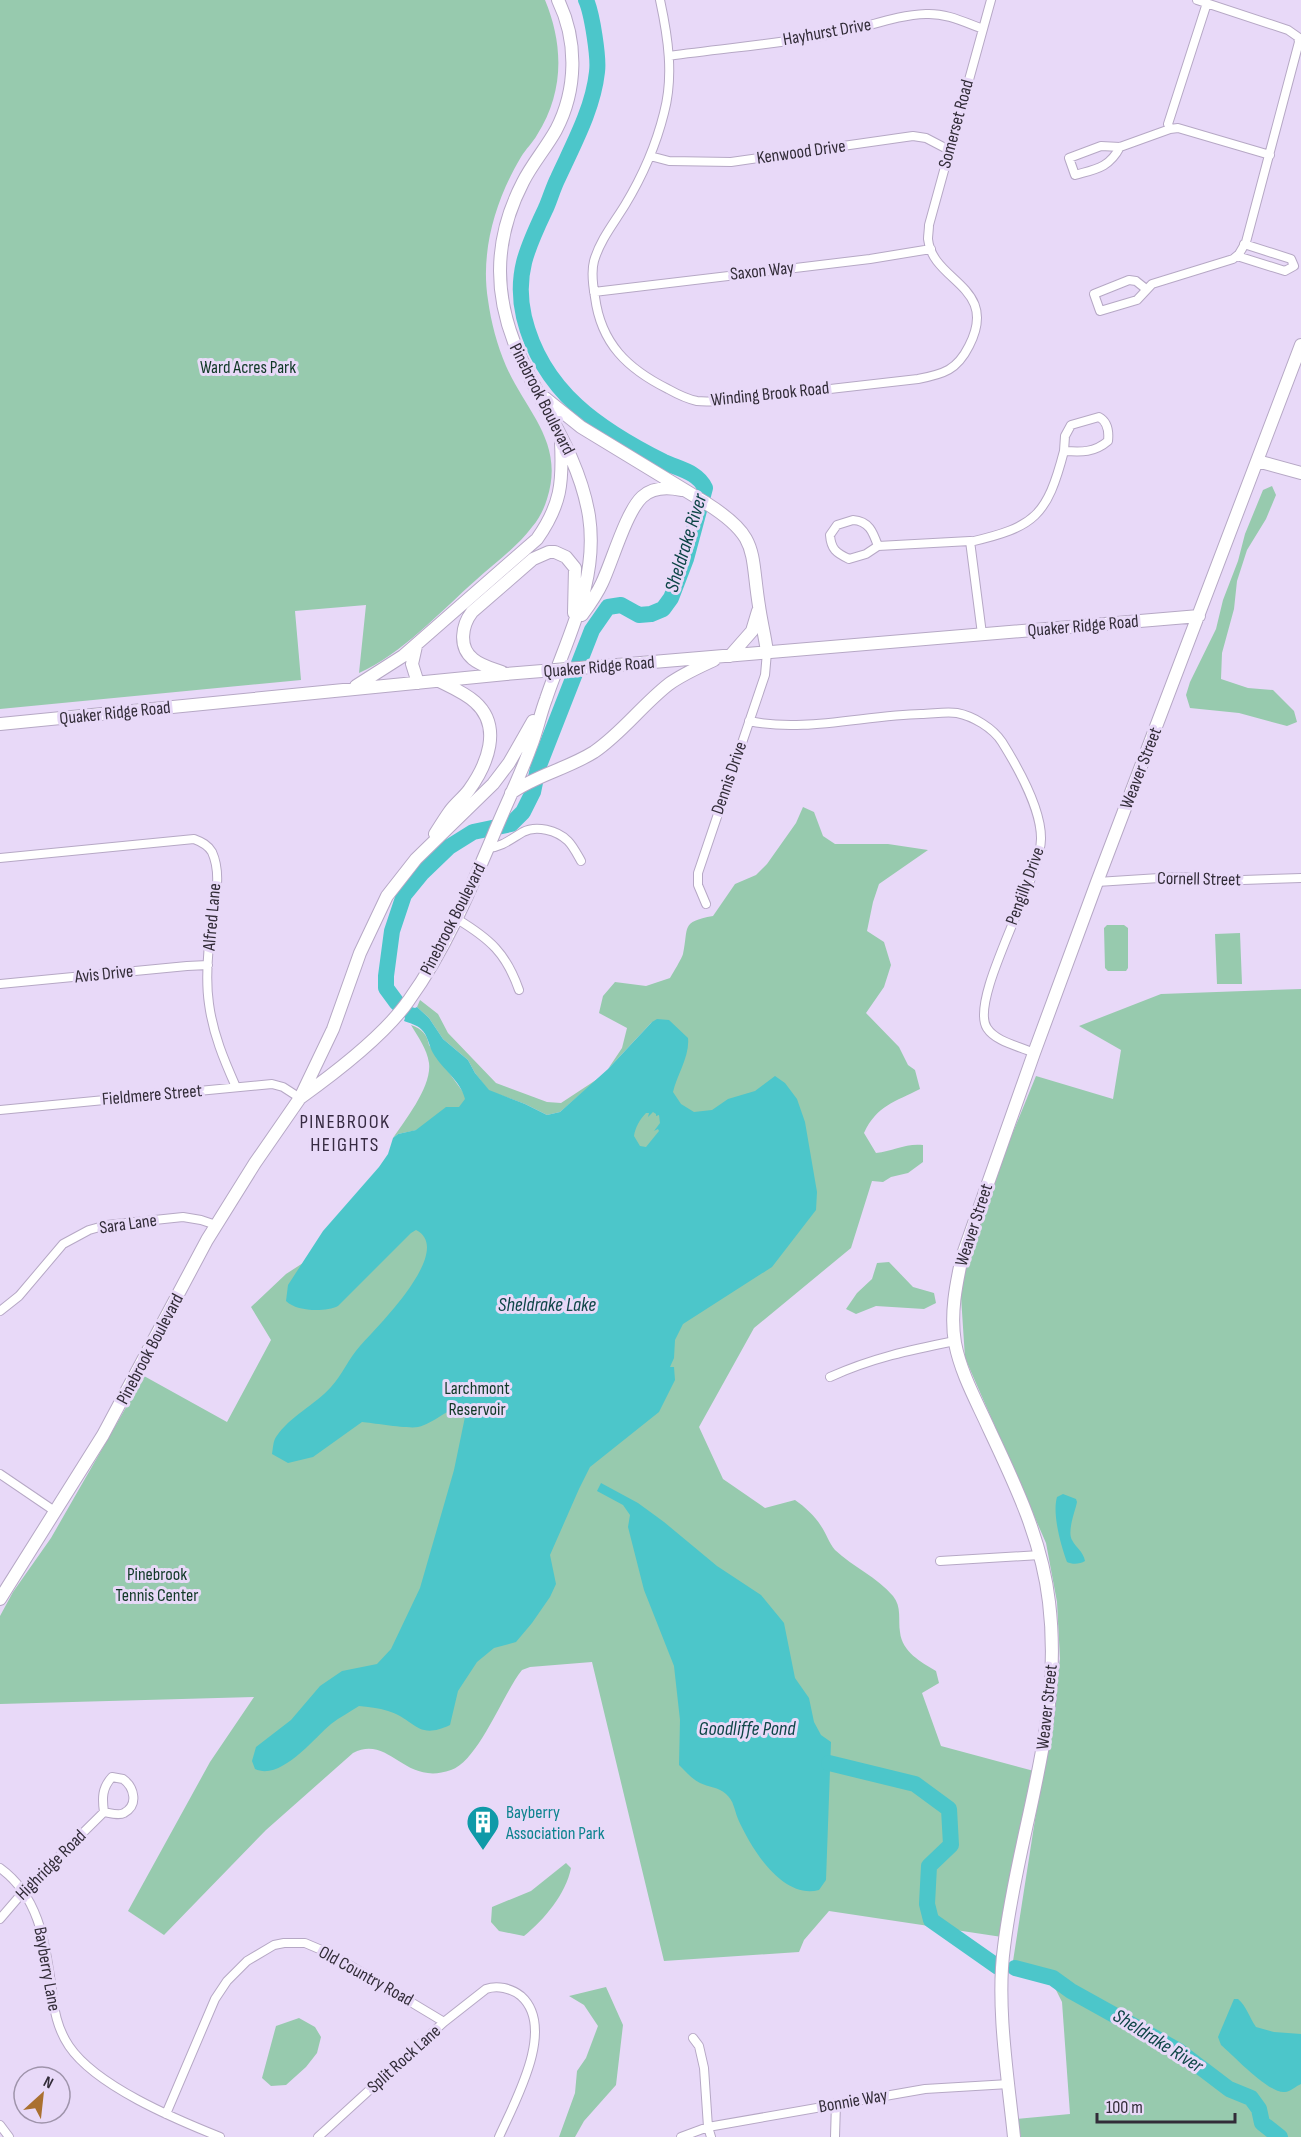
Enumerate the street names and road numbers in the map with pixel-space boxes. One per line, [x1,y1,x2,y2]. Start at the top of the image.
street label: Hayhurst Drive [781,14,873,50]
street label: Somerset Road [934,77,978,171]
street label: Kenwood Drive [755,135,847,169]
street label: Saxon Way [729,257,795,285]
street label: Pinebrook Boulevard [505,340,579,458]
street label: Winding Brook Road [710,377,830,411]
street label: Quaker Ridge Road [1027,611,1139,641]
street label: Quaker Ridge Road [543,652,655,682]
street label: Quaker Ridge Road [58,697,172,729]
street label: Weaver Street [1116,724,1166,812]
street label: Dennis Drive [707,739,751,817]
street label: Pengilly Drive [1001,844,1049,928]
street label: Pinebrook Boulevard [416,860,490,978]
street label: Cornell Street [1157,868,1242,890]
street label: Alfred Lane [199,882,225,953]
street label: Avis Drive [73,960,134,988]
street label: Fieldmere Street [101,1080,203,1110]
street label: Weaver Street [951,1181,997,1269]
street label: Sara Lane [98,1210,158,1238]
street label: Pinebrook Boulevard [112,1290,188,1408]
street label: Weaver Street [1032,1663,1062,1751]
street label: Highridge Road [12,1826,90,1904]
street label: Bayberry Lane [29,1925,65,2013]
street label: Old Country Road [315,1941,417,2011]
street label: Split Rock Lane [363,2021,445,2097]
street label: Bonnie Way [817,2085,889,2117]

